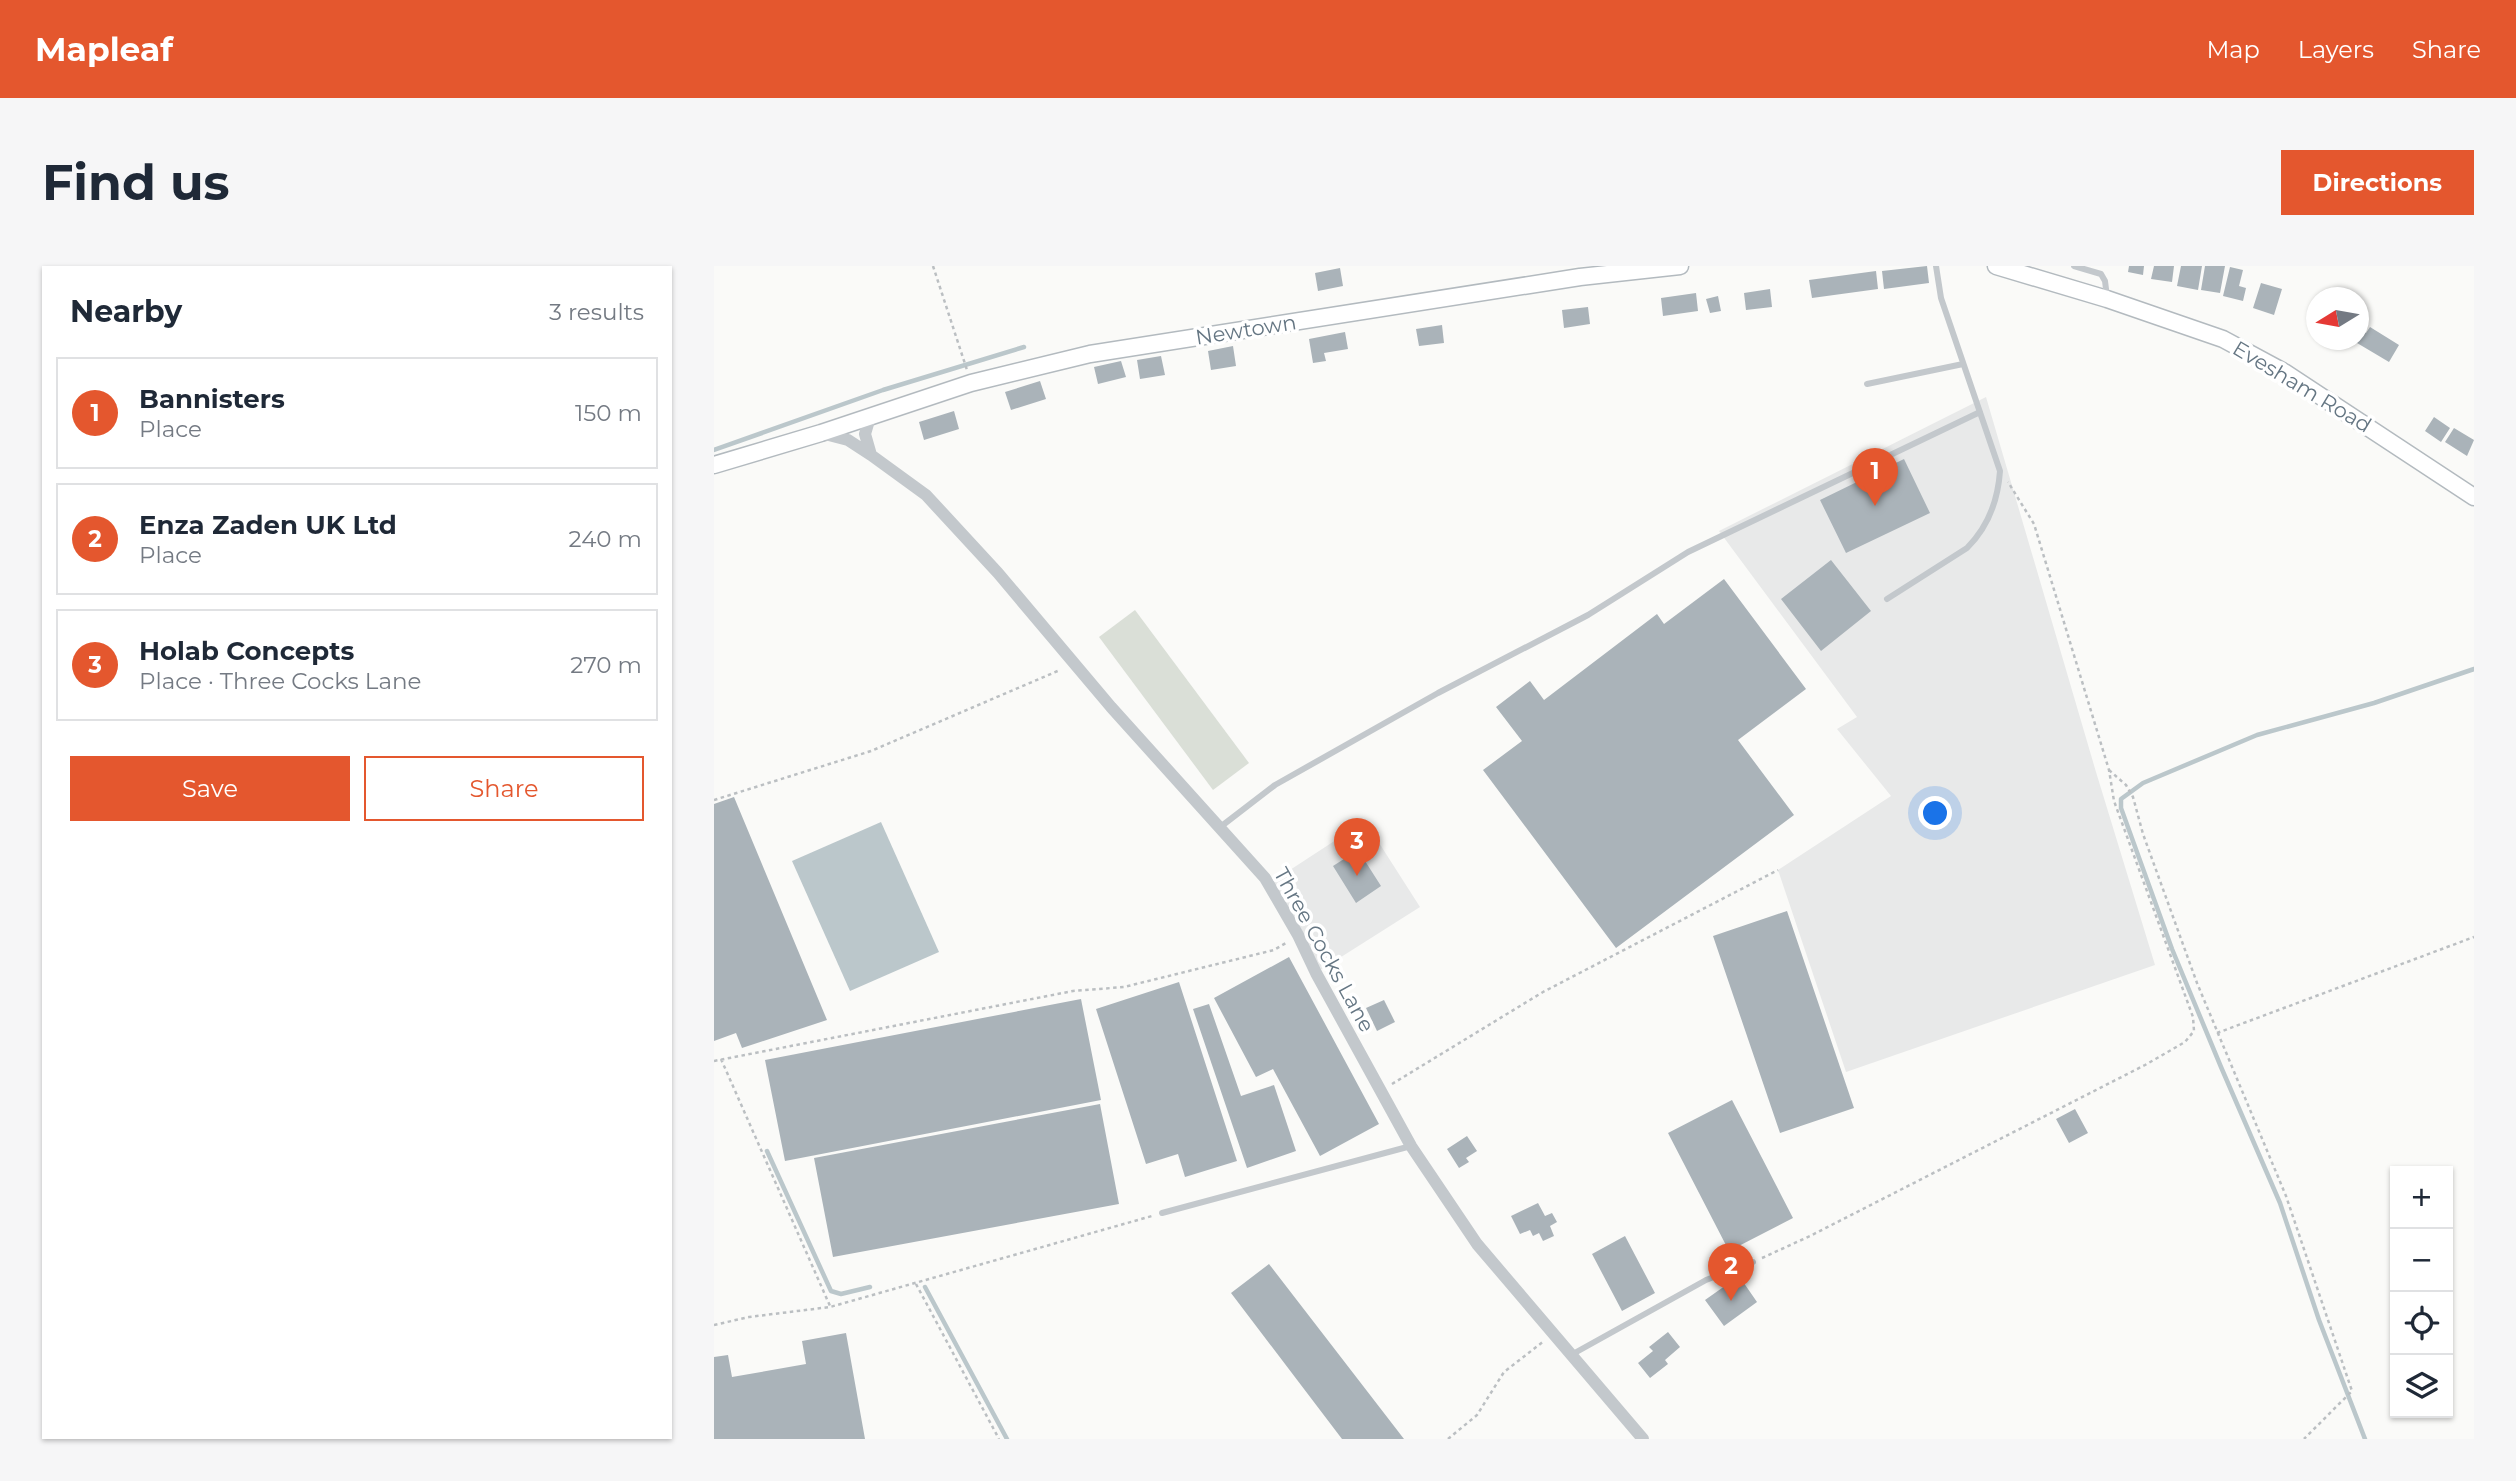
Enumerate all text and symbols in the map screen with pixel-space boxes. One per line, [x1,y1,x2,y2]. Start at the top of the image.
text: Mapleaf [35,29,173,69]
text: Map [2206,35,2260,64]
text: Layers [2298,35,2374,64]
text: Share [2412,35,2481,64]
button: Directions [2281,150,2474,215]
text: Find us [42,153,230,212]
north arrow [2306,287,2369,350]
text: Nearby [70,293,182,330]
text: 3 results [549,298,644,326]
street label: Newtown [1194,309,1298,350]
street label: Evesham Road [2228,335,2376,438]
text: Bannisters [139,383,285,415]
text: 1 [90,399,100,427]
text: 150 m [575,399,642,427]
text: Place [139,415,202,443]
pin: 1 [1852,448,1898,506]
text: Enza Zaden UK Ltd [139,509,397,541]
text: 2 [88,525,102,553]
text: 240 m [569,525,642,553]
text: Place [139,541,202,569]
text: Holab Concepts [139,635,354,667]
text: 3 [88,651,102,679]
text: 270 m [570,651,642,679]
text: Place · Three Cocks Lane [139,667,421,695]
button: Save [70,756,350,821]
button: Share [364,756,644,821]
your location [1918,796,1952,830]
pin: 3 [1334,818,1380,876]
street label: Three Cocks Lane [1269,863,1380,1036]
map controls [2390,1166,2453,1418]
button: + [2390,1166,2453,1229]
button: − [2390,1229,2453,1292]
pin: 2 [1708,1243,1754,1301]
button: locate [2390,1292,2453,1355]
button: layers [2390,1355,2453,1418]

